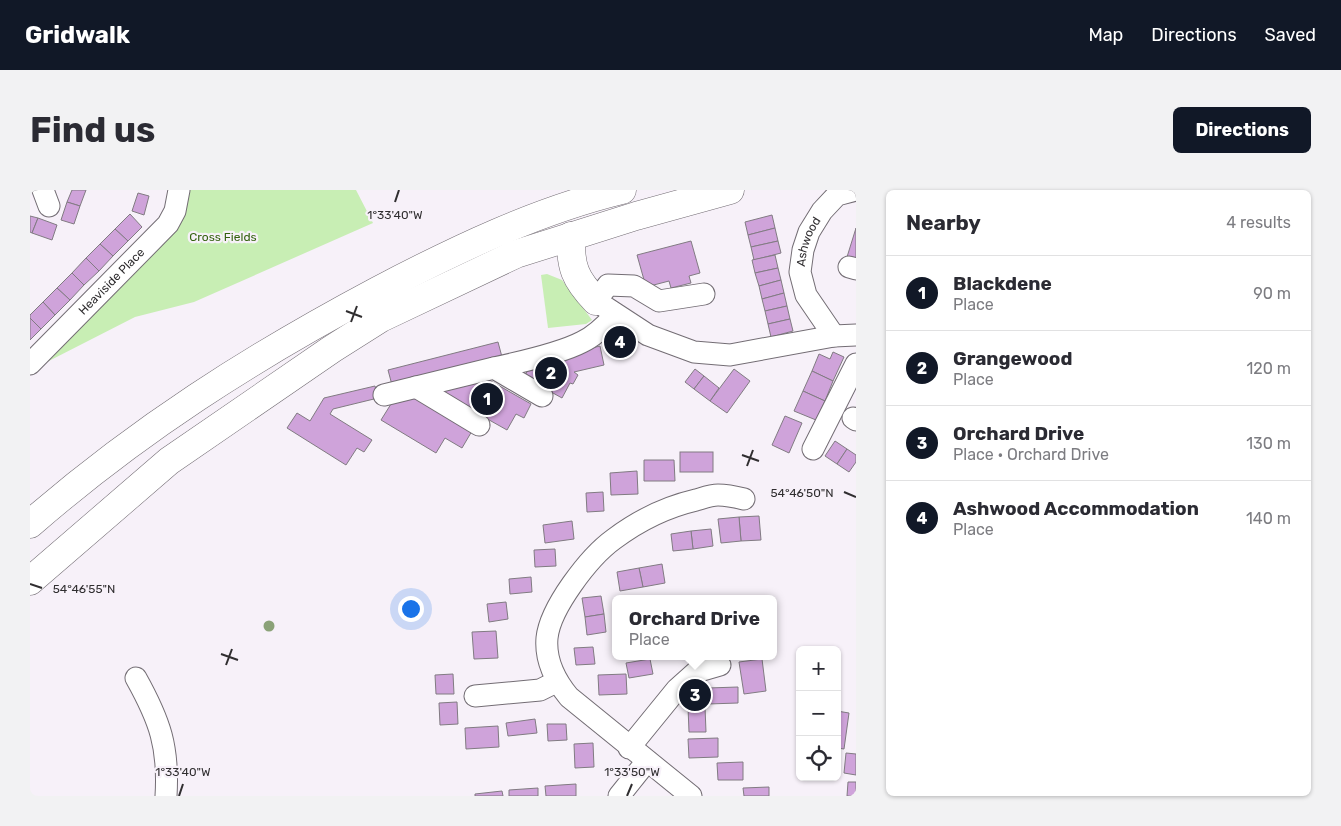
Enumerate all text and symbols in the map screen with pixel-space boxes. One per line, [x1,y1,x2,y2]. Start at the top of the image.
text: Gridwalk [25,21,130,49]
text: Map [1088,24,1123,46]
text: Directions [1151,24,1237,46]
text: Saved [1265,24,1316,46]
button: Directions [1173,107,1311,153]
text: Find us [30,109,155,151]
text: 1°33'40"W [367,208,423,222]
text: Nearby [906,210,981,235]
text: 4 results [1226,213,1291,232]
street label: Ashwood [794,214,824,267]
park label: Cross Fields [189,230,257,244]
street label: Heaviside Place [76,245,147,318]
text: Blackdene [953,272,1052,295]
text: 1 [918,284,926,303]
text: 90 m [1253,284,1291,303]
text: Place [953,295,994,314]
pin: 4 [604,323,636,361]
text: Grangewood [953,347,1072,370]
pin: 2 [535,354,567,392]
text: 2 [917,359,927,378]
text: 120 m [1246,359,1291,378]
text: Place [953,370,994,389]
pin: 1 [471,380,503,418]
text: Orchard Drive [953,422,1084,445]
text: 3 [917,434,927,453]
text: 130 m [1246,434,1291,453]
text: Place · Orchard Drive [953,445,1109,464]
text: 54°46'50"N [770,486,834,500]
text: Ashwood Accommodation [953,497,1199,520]
text: 4 [917,509,927,528]
text: 140 m [1246,509,1291,528]
text: Place [953,520,994,539]
text: 54°46'55"N [53,582,115,596]
popup [612,595,777,660]
your location [398,596,424,622]
text: Orchard Drive [629,607,760,630]
text: Place [629,630,670,649]
map controls [796,646,841,781]
button: + [796,646,841,691]
pin: 3 [679,676,711,714]
button: − [796,691,841,736]
button: locate [796,736,841,781]
text: 1°33'40"W [155,765,211,779]
text: 1°33'50"W [604,765,660,779]

